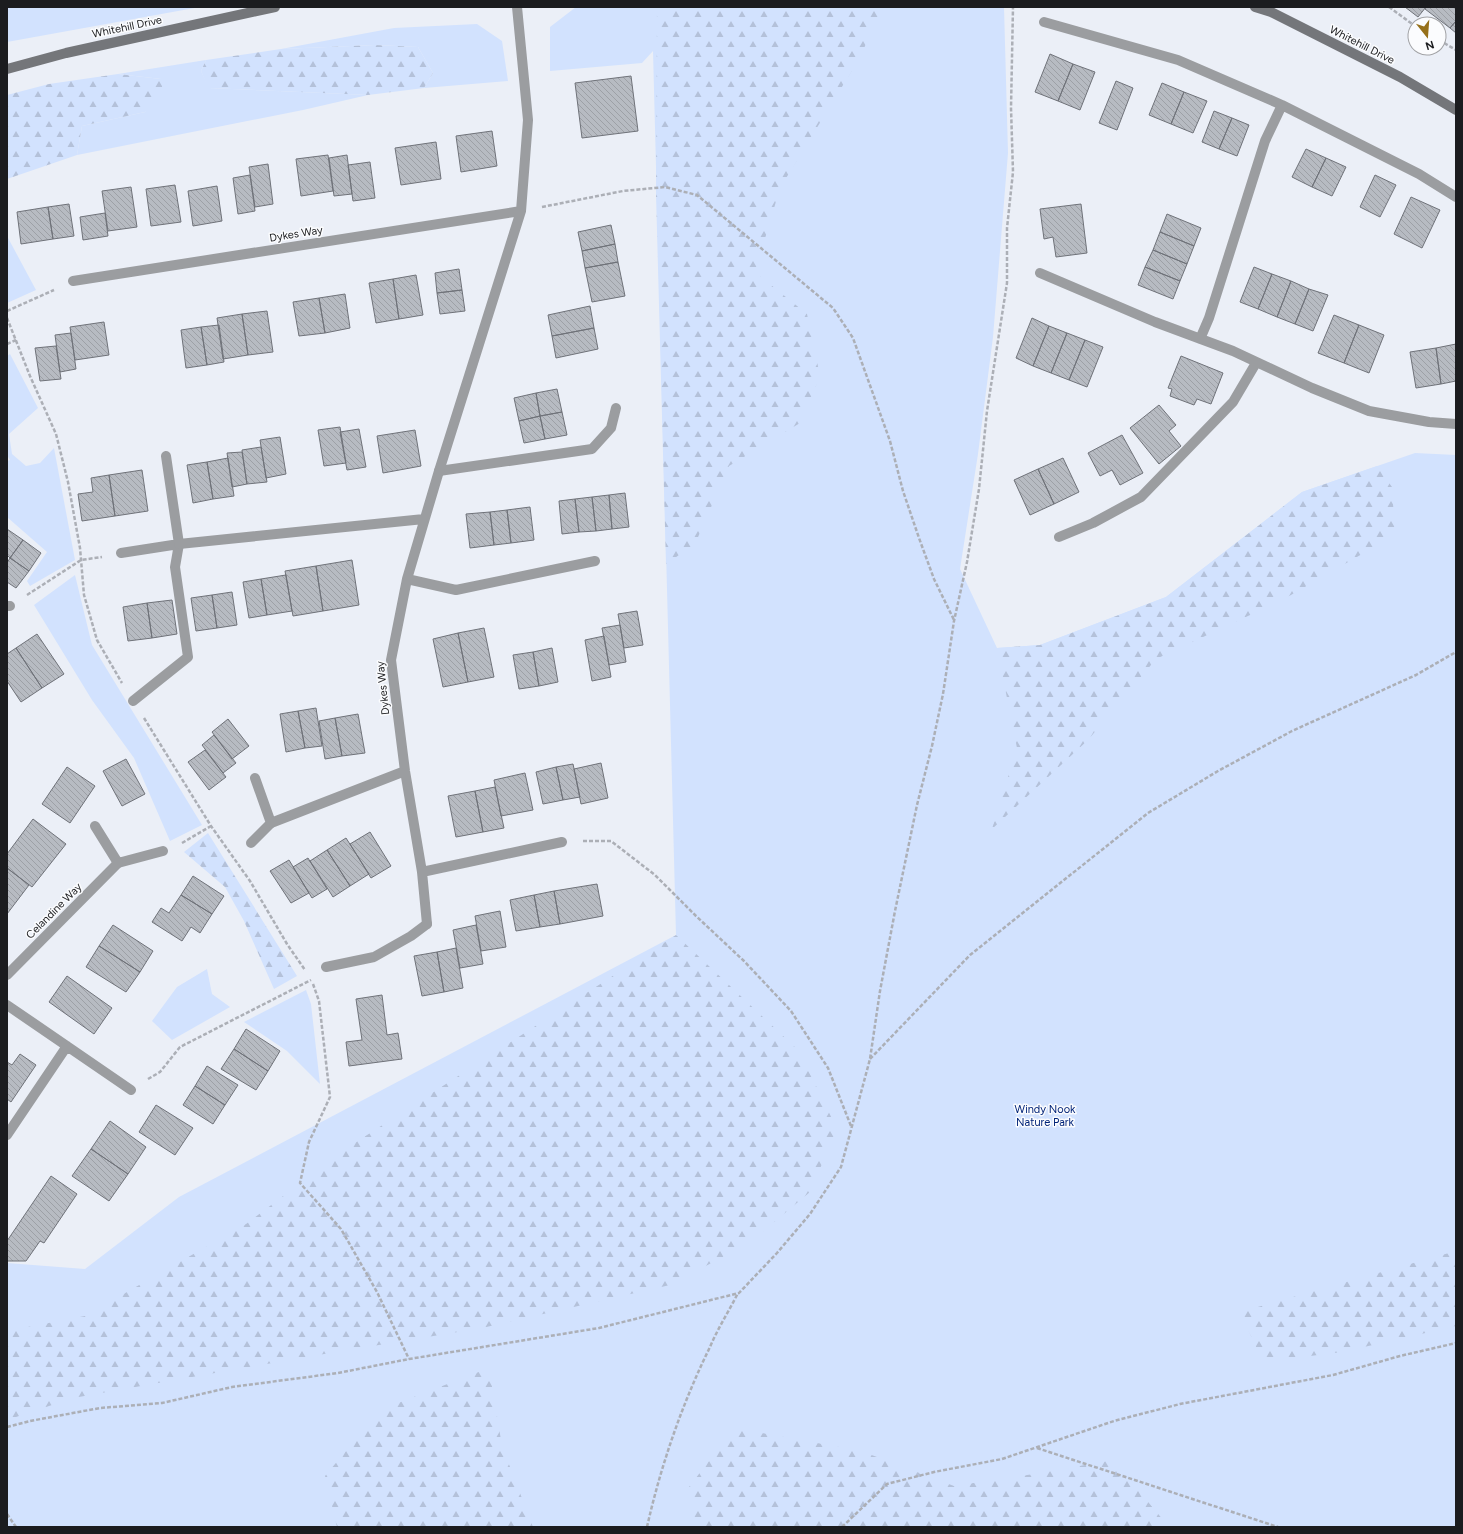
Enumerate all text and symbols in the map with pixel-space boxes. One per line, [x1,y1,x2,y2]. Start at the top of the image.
street label: Whitehill Drive [91,13,163,41]
north arrow [1407,16,1447,56]
street label: Whitehill Drive [1327,23,1397,67]
text: N [1424,38,1436,53]
street label: Dykes Way [268,223,324,245]
street label: Dykes Way [374,660,392,715]
street label: Celandine Way [23,880,85,942]
park label: Windy Nook Nature Park [1015,1103,1076,1129]

